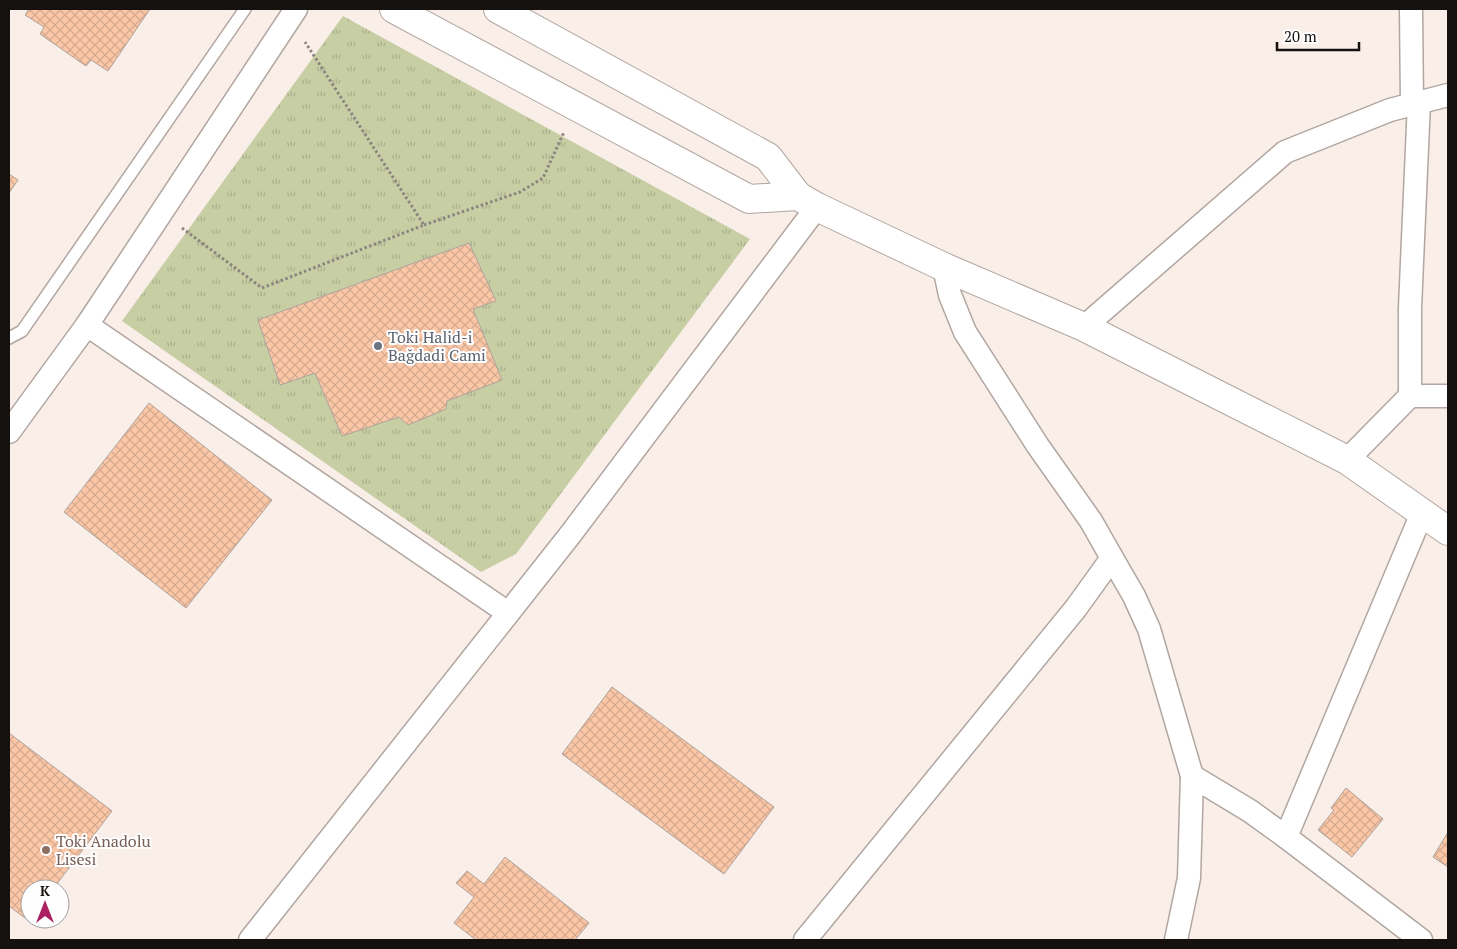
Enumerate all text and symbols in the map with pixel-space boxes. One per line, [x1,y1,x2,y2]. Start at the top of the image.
scale bar [1277,20,1360,52]
text: 20 m [1284,26,1317,46]
place label: Toki Halid-i Bağdadi Cami [388,326,486,366]
marker: Toki Halid-i Bağdadi Cami [372,340,384,352]
place label: Toki Anadolu Lisesi [56,830,151,870]
marker: Toki Anadolu Lisesi [40,844,52,856]
north arrow [20,879,70,929]
text: K [40,881,50,900]

